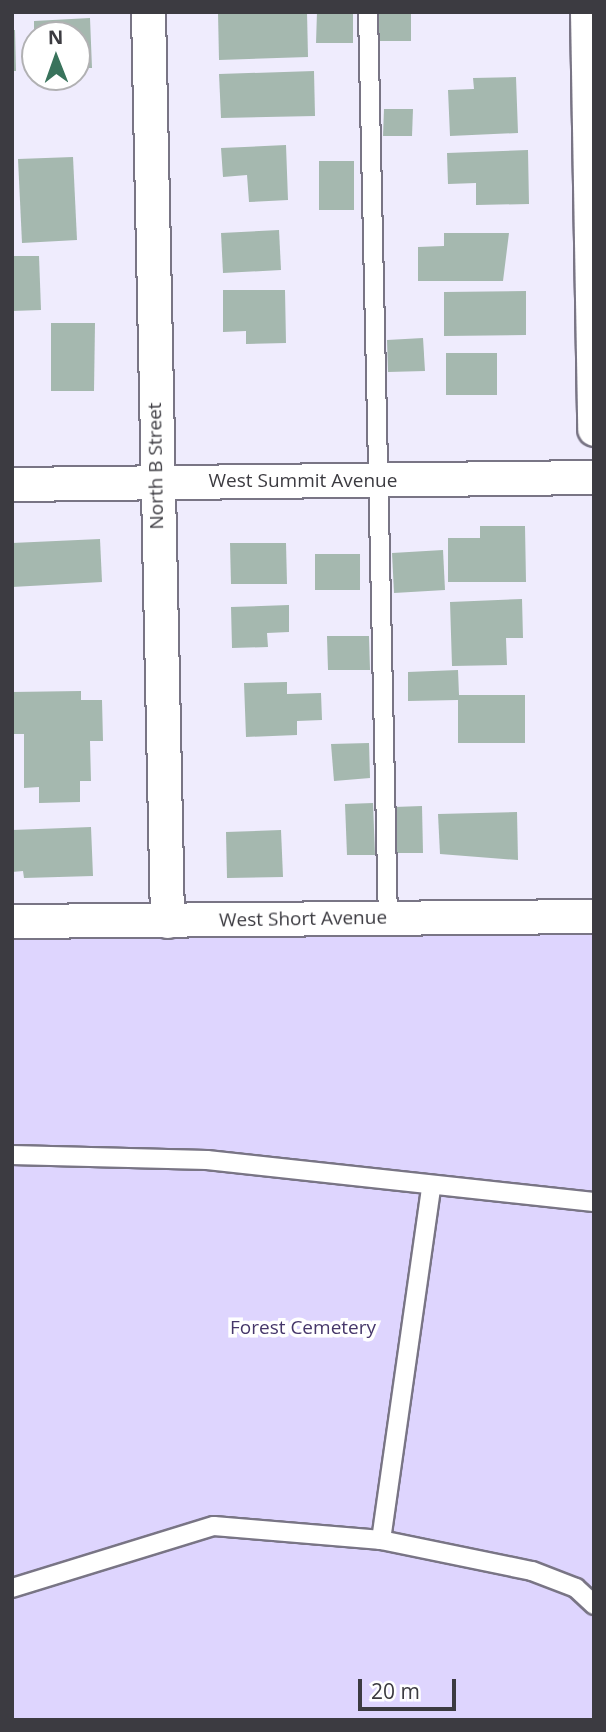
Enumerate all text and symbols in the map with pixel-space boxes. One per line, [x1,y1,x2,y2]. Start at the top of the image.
north arrow [21,21,91,91]
text: N [48,24,64,50]
street label: North B Street [143,402,169,530]
street label: West Summit Avenue [209,470,397,492]
street label: West Short Avenue [219,906,387,932]
park label: Forest Cemetery [230,1317,376,1339]
scale bar [361,1666,459,1710]
text: 20 m [371,1677,420,1705]

